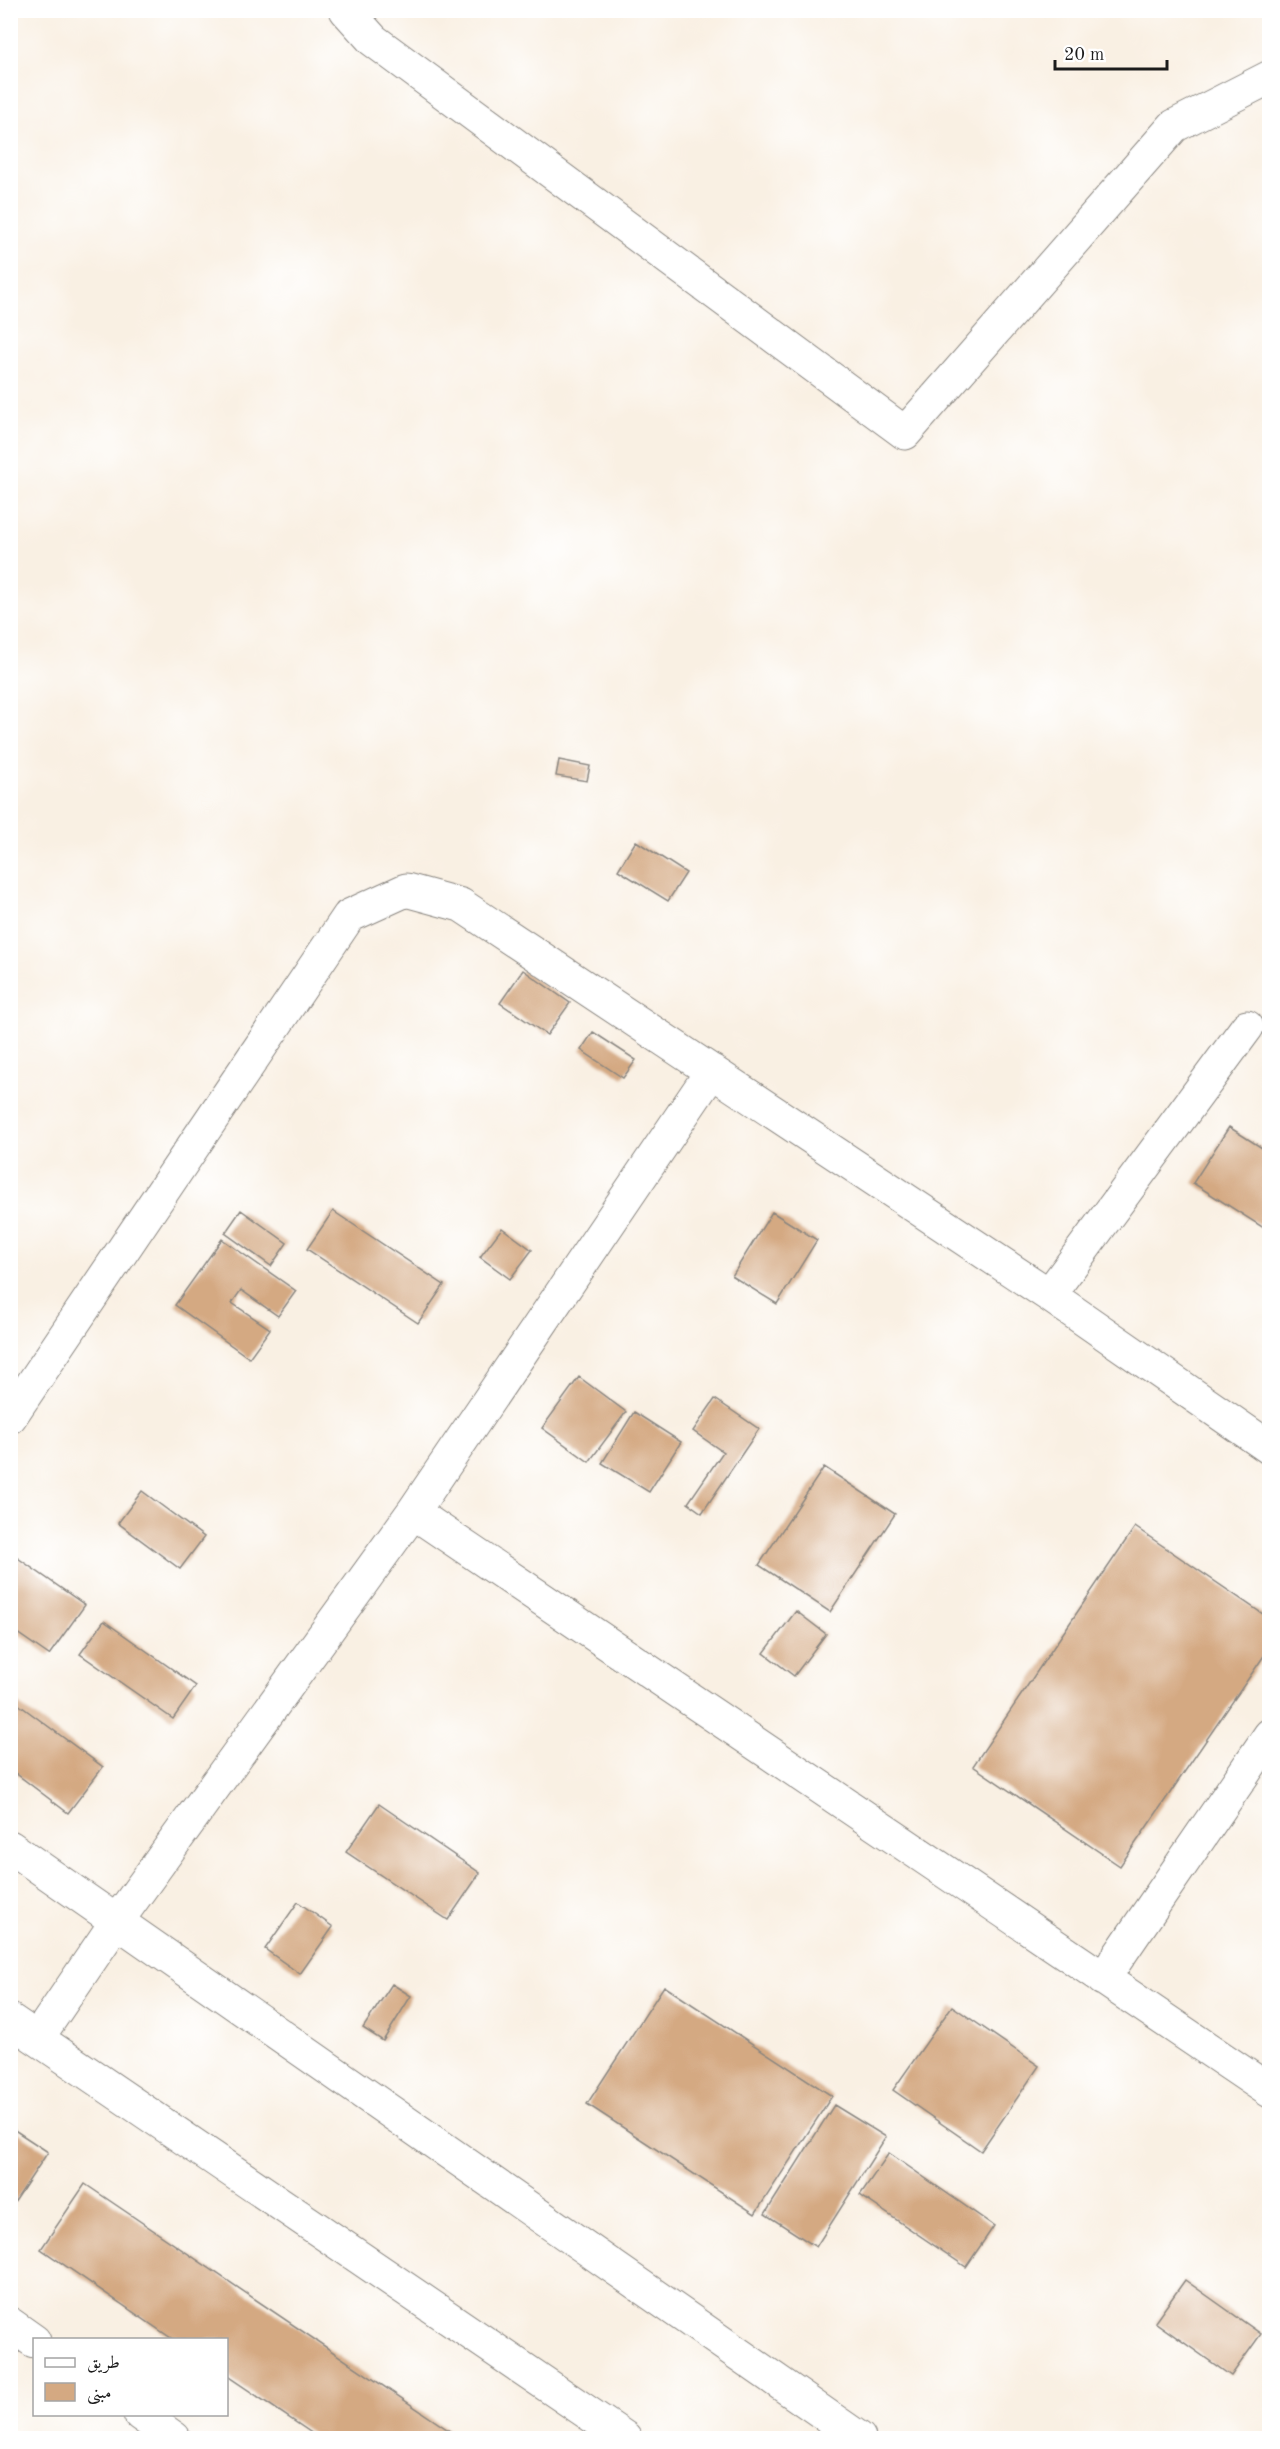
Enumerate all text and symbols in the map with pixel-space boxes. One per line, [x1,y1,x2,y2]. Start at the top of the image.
scale bar [1055,33,1168,71]
text: 20 m [1064,46,1104,64]
legend [33,2338,228,2416]
text: طريق [87,2354,120,2374]
text: مبنى [87,2384,112,2405]

